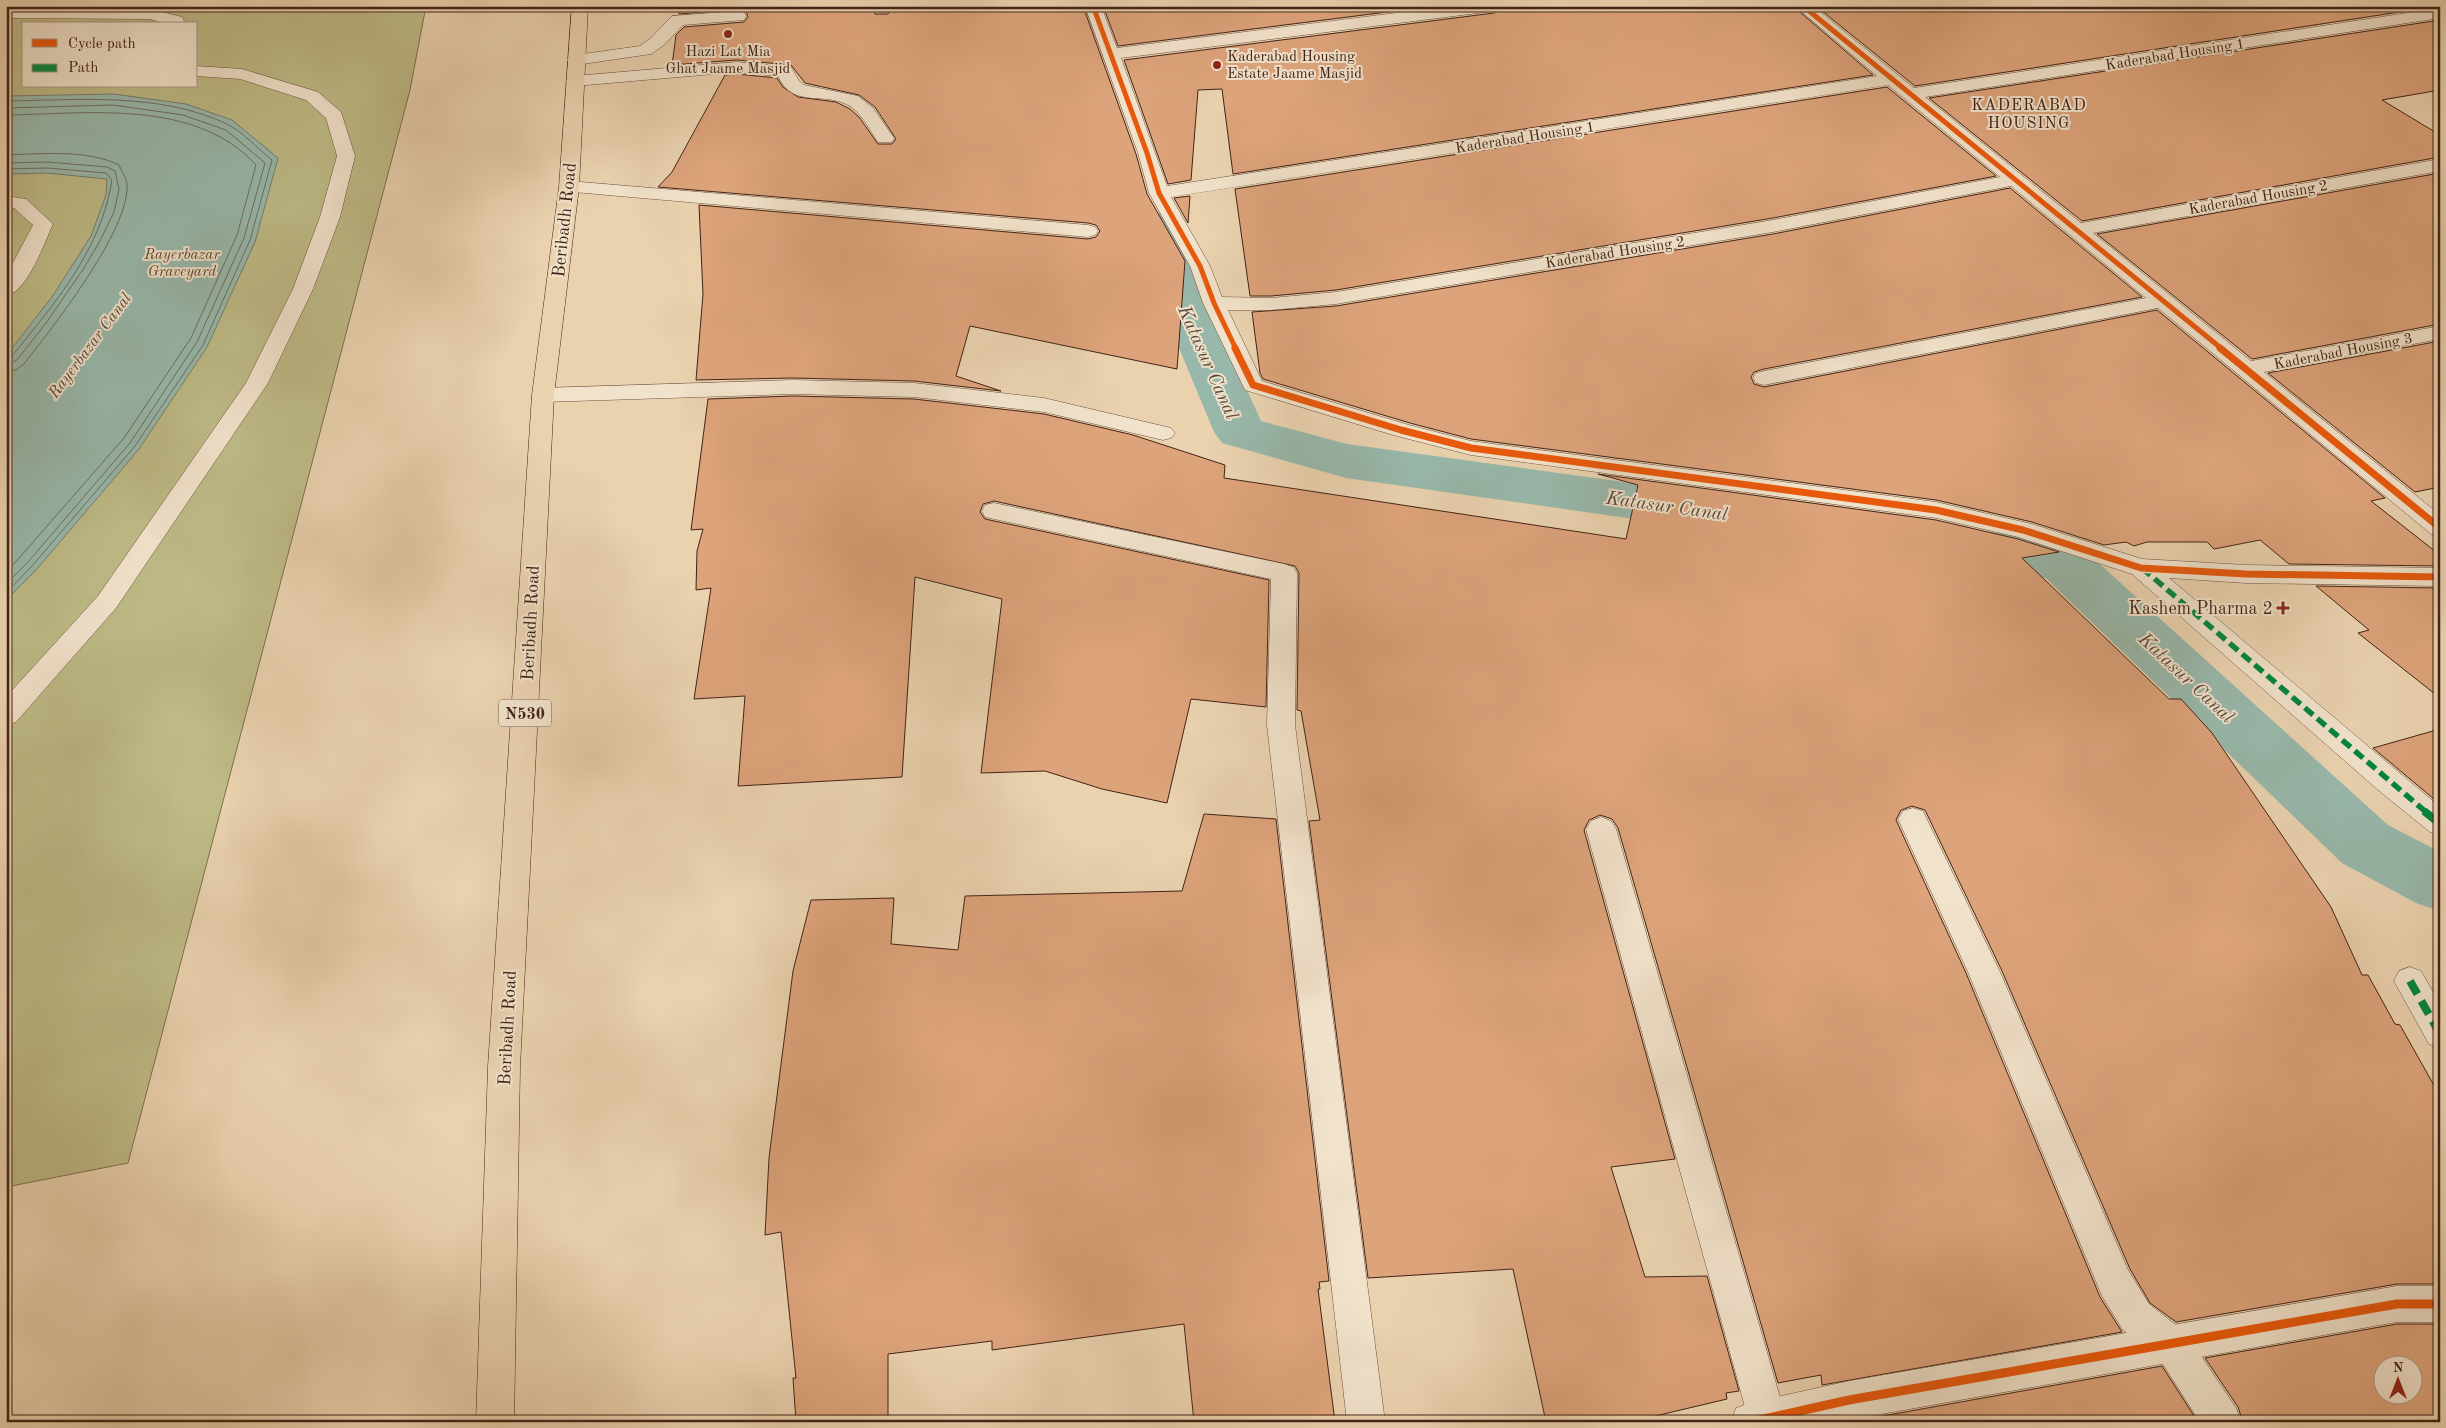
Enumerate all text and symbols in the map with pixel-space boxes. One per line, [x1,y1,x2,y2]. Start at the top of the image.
legend [22,22,198,88]
marker: Hazi Lat Mia Ghat Jaame Masjid [722,28,734,40]
text: Cycle path [68,37,136,52]
street label: Kaderabad Housing 1 [2104,37,2246,74]
place label: Hazi Lat Mia Ghat Jaame Masjid [666,45,791,77]
place label: Kaderabad Housing Estate Jaame Masjid [1227,50,1362,82]
marker: Kaderabad Housing Estate Jaame Masjid [1211,59,1223,71]
text: Path [68,61,98,76]
district label: KADERABAD HOUSING [1971,98,2087,132]
street label: Kaderabad Housing 1 [1454,120,1596,157]
street label: Beribadh Road [550,162,580,278]
street label: Kaderabad Housing 2 [2187,179,2329,218]
street label: Kaderabad Housing 2 [1544,235,1686,272]
park label: Rayerbazar Graveyard [143,248,220,280]
water label: Rayerbazar Canal [46,291,135,402]
water label: Katasur Canal [1173,302,1241,423]
street label: Kaderabad Housing 3 [2273,332,2414,373]
water label: Katasur Canal [1604,489,1729,525]
street label: Beribadh Road [519,565,543,681]
place label: Kashem Pharma 2 [2128,600,2273,618]
marker: Kashem Pharma 2 [2277,602,2289,614]
water label: Katasur Canal [2133,629,2237,728]
road number: N530 [499,700,551,726]
street label: Beribadh Road [496,970,520,1086]
north arrow [2374,1356,2424,1406]
text: N [2393,1361,2404,1375]

